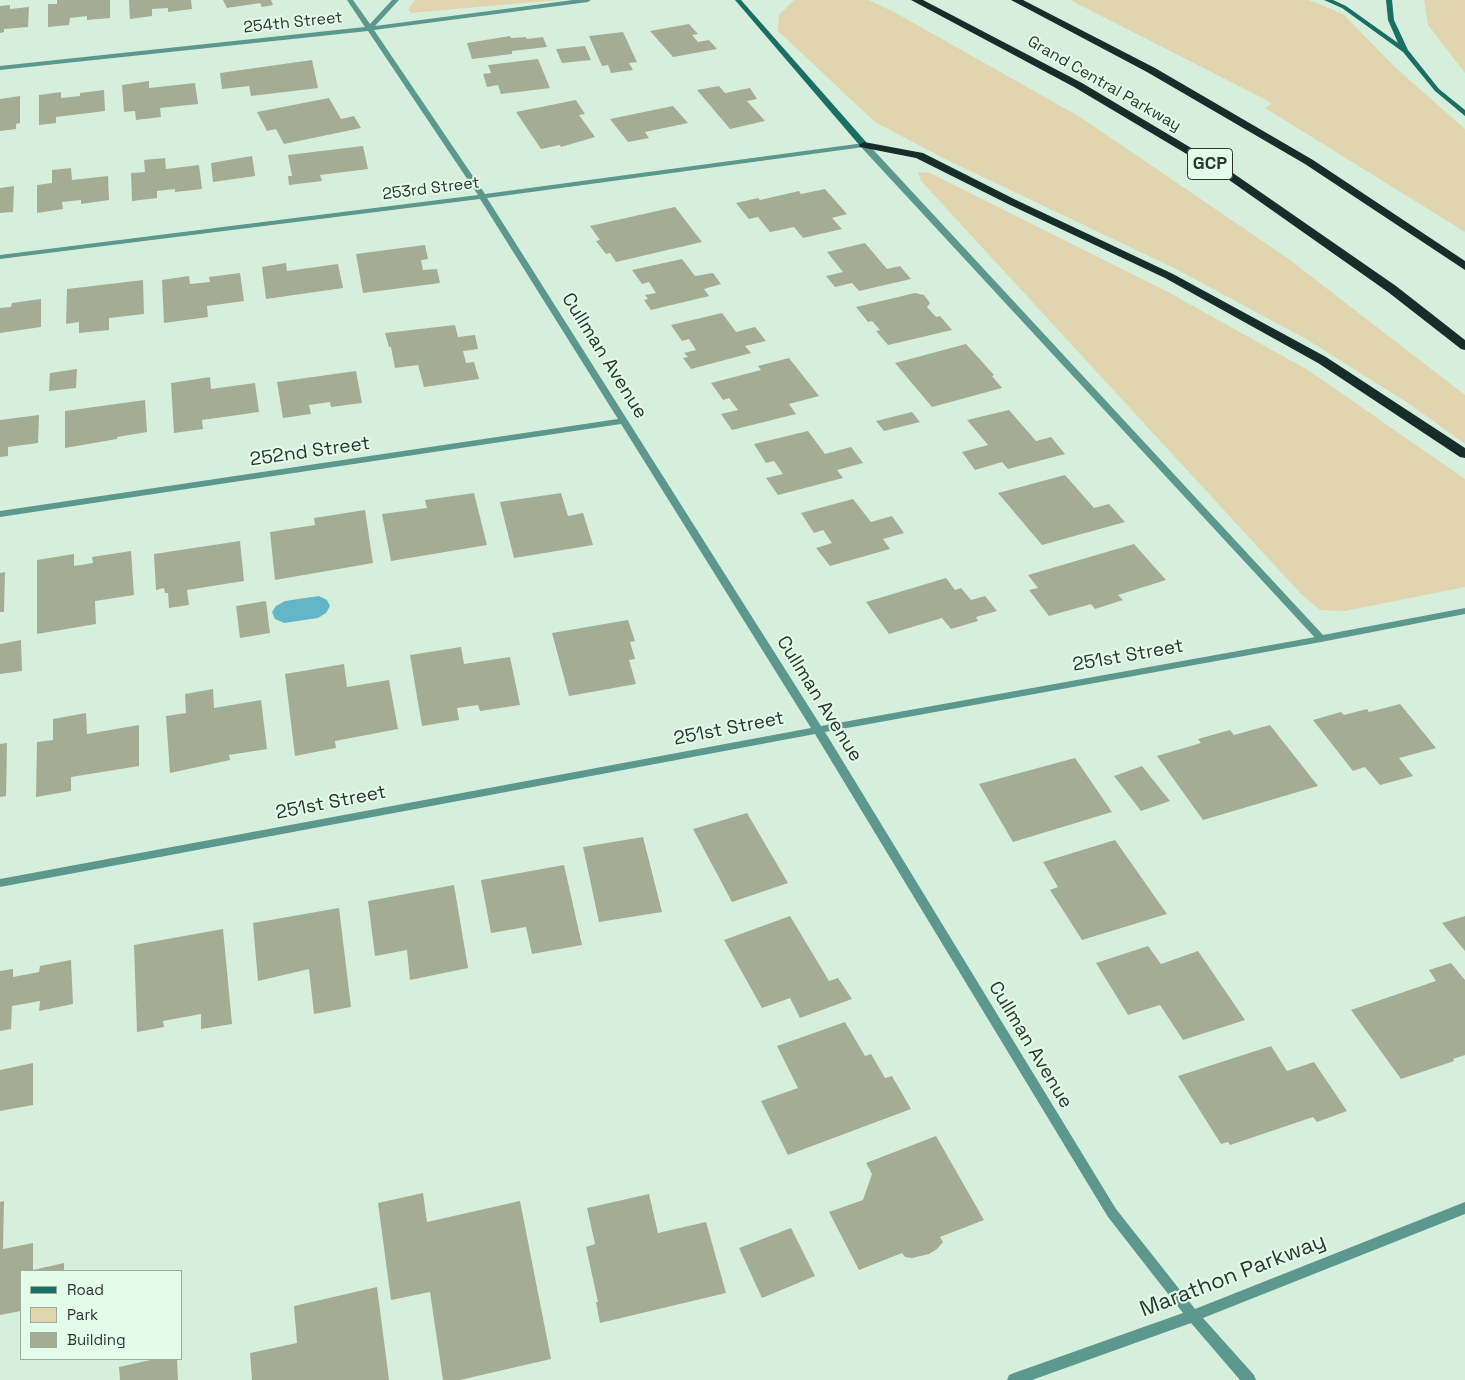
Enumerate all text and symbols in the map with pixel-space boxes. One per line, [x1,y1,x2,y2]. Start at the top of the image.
street label: 254th Street [243,8,343,38]
street label: Grand Central Parkway [1024,32,1184,136]
road number: GCP [1188,148,1232,180]
street label: 253rd Street [381,174,481,204]
street label: Cullman Avenue [556,289,652,423]
street label: 252nd Street [249,432,371,472]
street label: Cullman Avenue [771,632,867,766]
street label: 251st Street [1071,635,1185,677]
street label: 251st Street [672,707,786,751]
street label: 251st Street [274,781,388,825]
street label: Cullman Avenue [983,977,1077,1113]
street label: Marathon Parkway [1136,1228,1330,1324]
legend [20,1270,182,1360]
text: Road [67,1280,104,1299]
text: Park [67,1305,98,1324]
text: Building [67,1330,126,1349]

